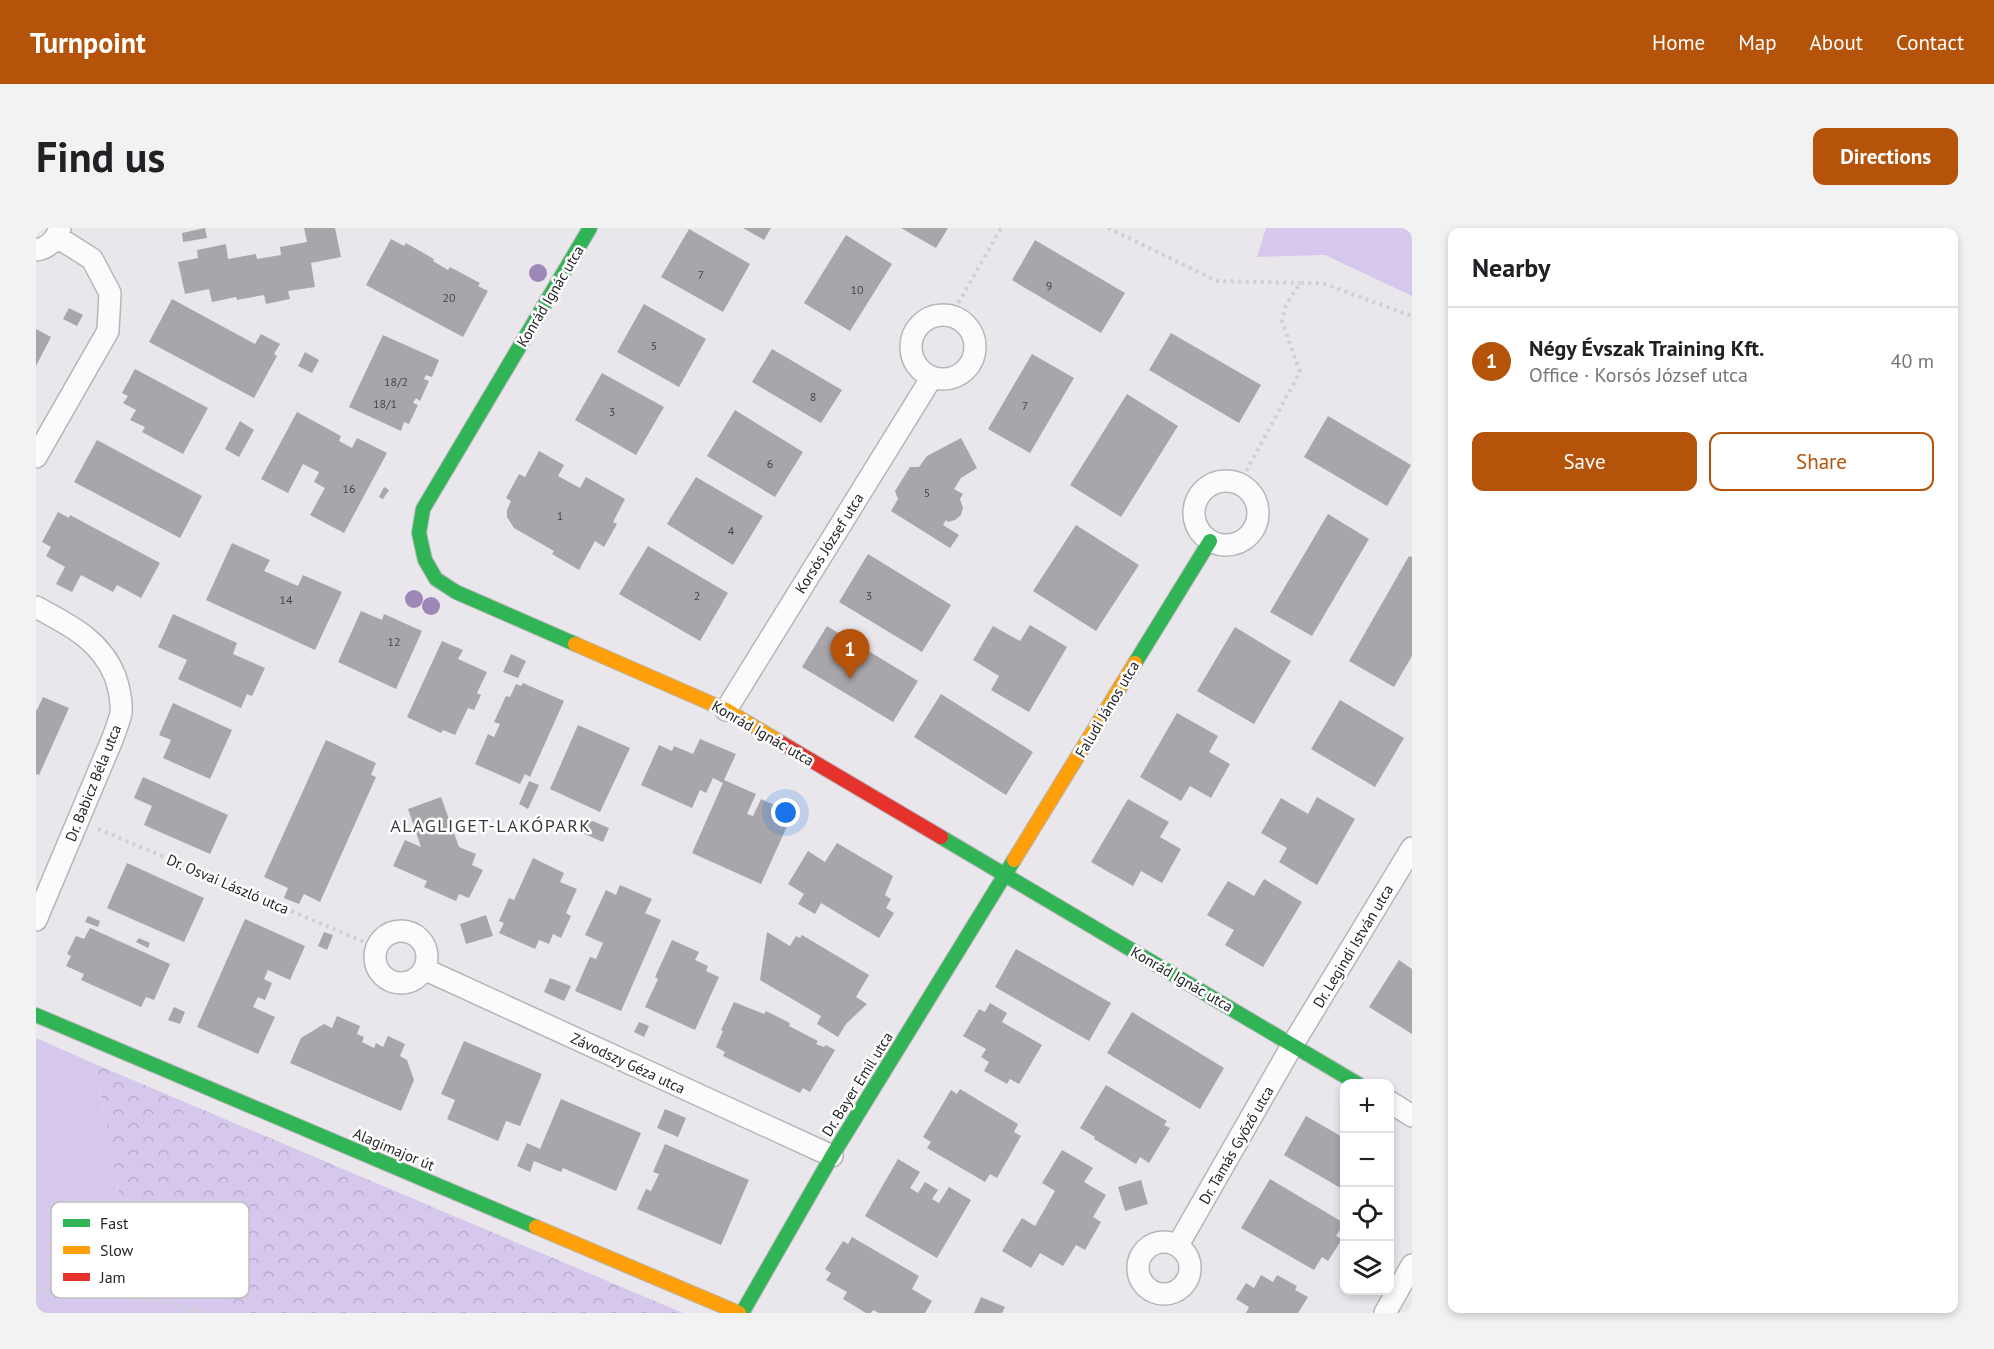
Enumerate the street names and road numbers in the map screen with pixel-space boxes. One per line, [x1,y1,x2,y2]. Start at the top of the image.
street label: Konrád Ignác utca [512,242,588,350]
street label: Korsós József utca [790,489,868,597]
street label: Faludi János utca [1071,657,1143,761]
street label: Konrád Ignác utca [708,696,818,770]
street label: Dr. Babicz Béla utca [61,722,125,844]
street label: Dr. Osvai László utca [164,850,292,918]
street label: Dr. Legindi István utca [1309,881,1397,1011]
street label: Konrád Ignác utca [1127,942,1237,1016]
street label: Závodszy Géza utca [568,1028,688,1098]
street label: Dr. Bayer Emil utca [817,1028,897,1140]
street label: Dr. Tamás Győző utca [1194,1082,1278,1208]
street label: Alagimajor út [350,1123,438,1175]

